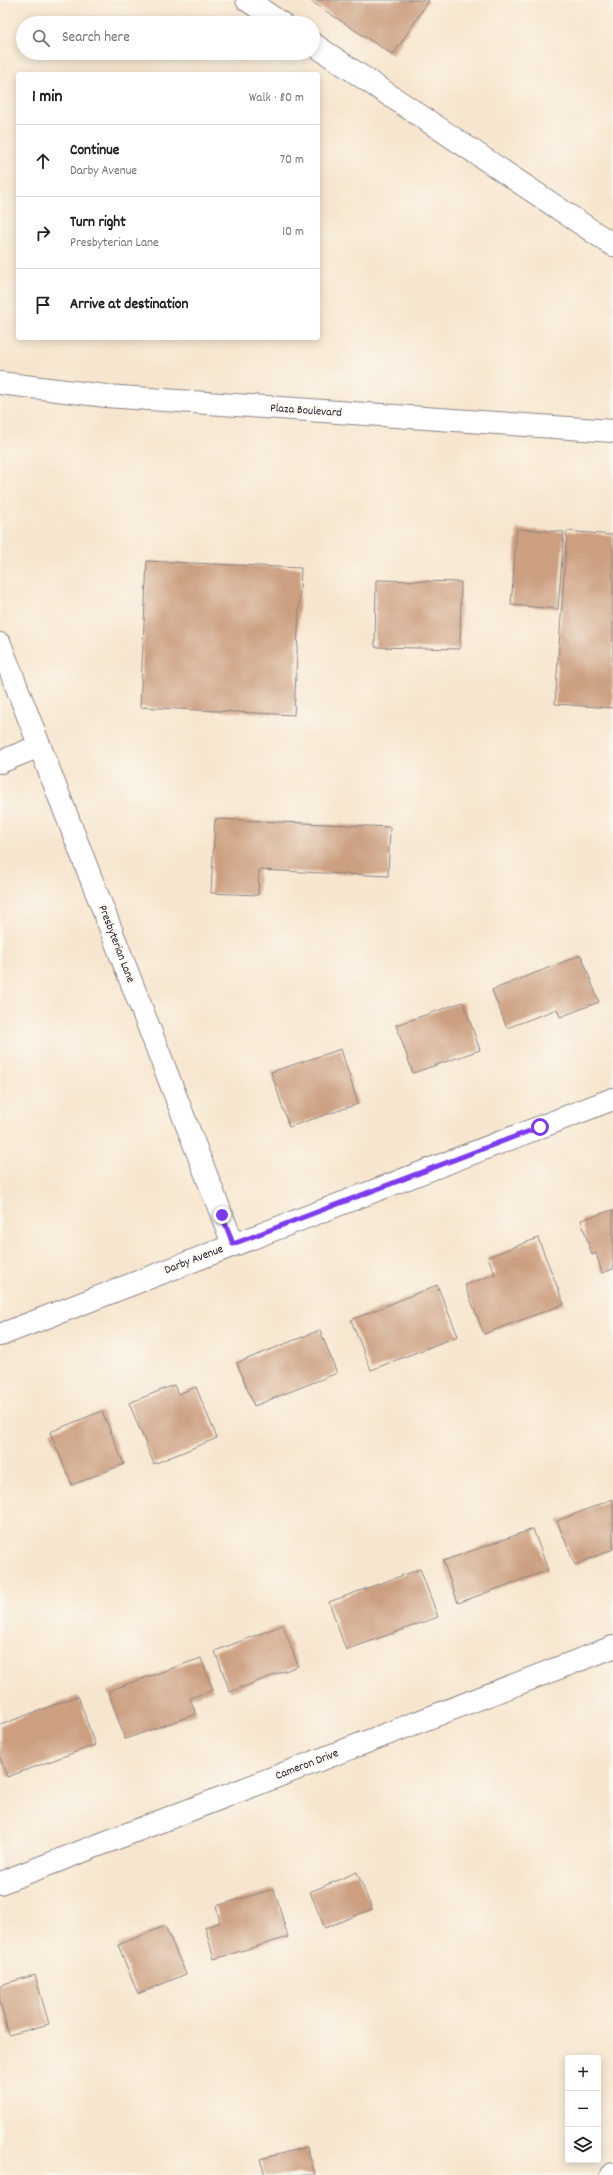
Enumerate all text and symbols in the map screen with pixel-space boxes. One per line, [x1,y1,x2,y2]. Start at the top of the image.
search box [16,16,320,60]
icon: search [30,27,52,49]
text: Search here [62,27,130,49]
text: 1 min [32,86,62,110]
text: Walk · 80 m [249,89,304,108]
text: Continue [70,140,119,162]
icon: ahead [32,150,54,172]
text: 70 m [280,151,304,170]
text: Darby Avenue [70,162,137,181]
text: Turn right [70,212,126,234]
icon: right [32,222,54,244]
text: 10 m [282,223,304,242]
text: Presbyterian Lane [70,234,159,253]
icon: arrive [32,294,54,316]
text: Arrive at destination [70,294,188,316]
street label: Plaza Boulevard [270,400,342,422]
street label: Presbyterian Lane [93,903,139,985]
route start [531,1118,549,1136]
route end [213,1206,231,1224]
street label: Darby Avenue [162,1241,226,1279]
street label: Cameron Drive [273,1745,341,1785]
map controls [565,2055,601,2163]
button: + [565,2055,601,2091]
button: − [565,2091,601,2127]
button: layers [565,2127,601,2163]

